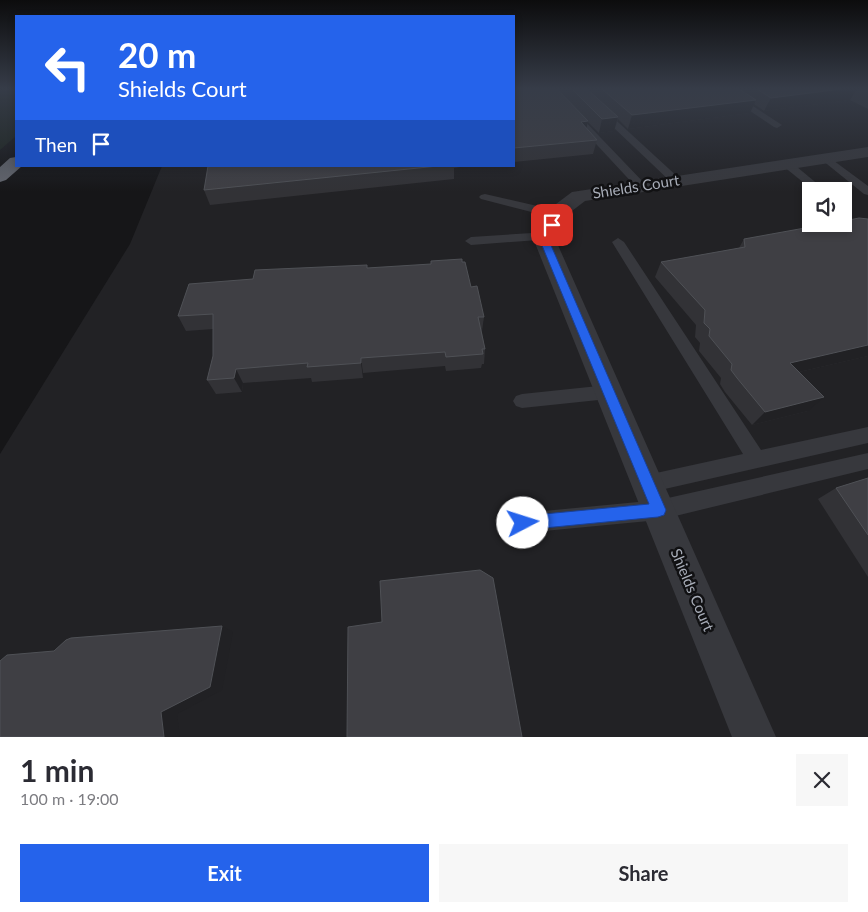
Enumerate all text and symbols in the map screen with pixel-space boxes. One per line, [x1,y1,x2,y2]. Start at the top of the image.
text: 20 m [118,33,196,75]
icon: left [35,35,100,100]
text: Shields Court [118,75,247,102]
icon: arrive [87,130,115,158]
text: Then [35,133,77,156]
street label: Shields Court [591,170,681,202]
map controls [802,182,852,232]
button: sound [802,182,852,232]
pin [531,204,573,246]
icon: arrive [538,211,566,239]
position arrow [496,496,548,548]
street label: Shields Court [667,546,719,634]
text: 1 min [20,752,94,788]
button: close [796,754,848,806]
text: 100 m · 19:00 [20,789,119,808]
button: Exit [20,844,429,902]
button: Share [439,844,848,902]

